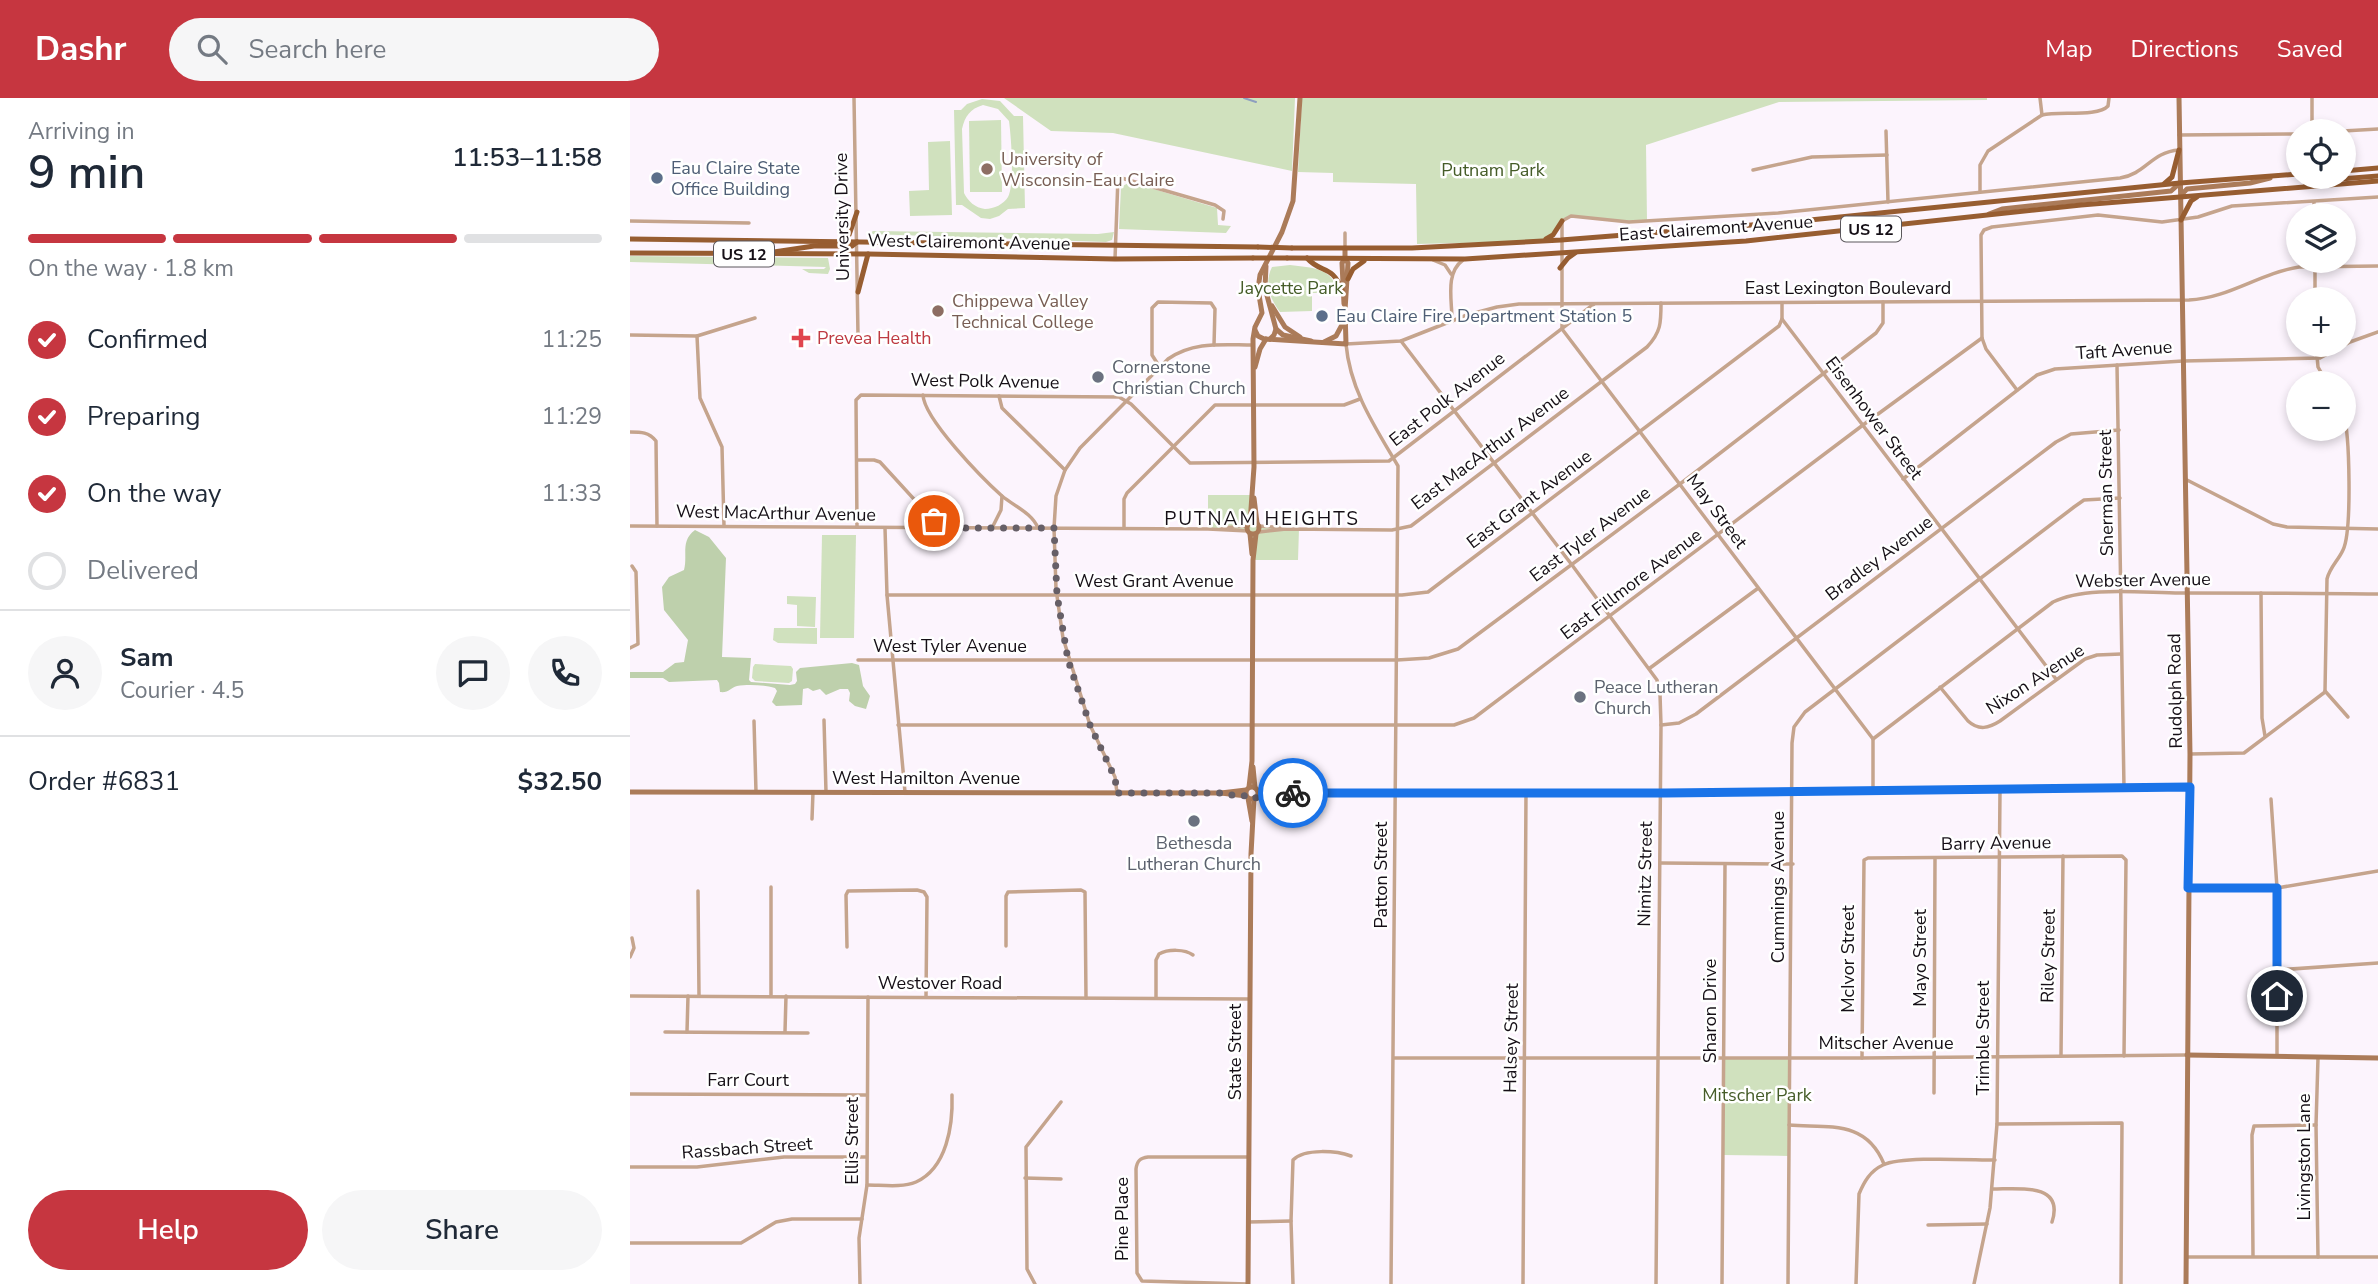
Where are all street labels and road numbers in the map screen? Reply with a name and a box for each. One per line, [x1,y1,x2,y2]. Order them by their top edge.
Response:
street label: University Drive [829,153,855,281]
street label: East Clairemont Avenue [1618,209,1814,247]
road number: US 12 [1841,217,1901,242]
street label: West Clairemont Avenue [867,228,1071,256]
road number: US 12 [714,242,774,266]
street label: East Lexington Boulevard [1745,276,1951,300]
street label: Taft Avenue [2075,335,2173,365]
street label: East Polk Avenue [1384,346,1510,452]
street label: Eisenhower Street [1820,352,1929,485]
street label: West Polk Avenue [910,368,1060,394]
street label: East MacArthur Avenue [1406,381,1574,515]
street label: Sherman Street [2093,429,2119,556]
street label: East Grant Avenue [1462,444,1596,554]
street label: May Street [1681,469,1753,554]
street label: East Tyler Avenue [1525,481,1655,587]
street label: West MacArthur Avenue [676,499,876,527]
street label: Bradley Avenue [1821,510,1937,606]
street label: East Fillmore Avenue [1555,523,1707,645]
street label: Webster Avenue [2075,567,2211,593]
street label: West Grant Avenue [1074,569,1234,593]
street label: Rudolph Road [2162,633,2188,749]
street label: West Tyler Avenue [873,634,1027,658]
street label: Nixon Avenue [1981,638,2089,720]
street label: West Hamilton Avenue [832,766,1020,790]
street label: Cummings Avenue [1766,811,1790,963]
street label: Nimitz Street [1632,820,1658,927]
street label: Patton Street [1369,821,1393,928]
street label: Barry Avenue [1941,830,2051,856]
street label: McIvor Street [1836,904,1860,1013]
street label: Mayo Street [1908,908,1932,1007]
street label: Riley Street [2035,908,2061,1003]
street label: Sharon Drive [1698,959,1722,1063]
street label: Westover Road [878,971,1002,995]
street label: Trimble Street [1971,980,1995,1095]
street label: Halsey Street [1498,982,1524,1093]
street label: State Street [1223,1003,1247,1100]
street label: Mitscher Avenue [1819,1031,1954,1055]
street label: Farr Court [707,1068,789,1092]
street label: Livingston Lane [2292,1094,2316,1220]
street label: Ellis Street [840,1096,864,1185]
street label: Rassbach Street [681,1131,814,1165]
street label: Pine Place [1110,1177,1134,1261]

